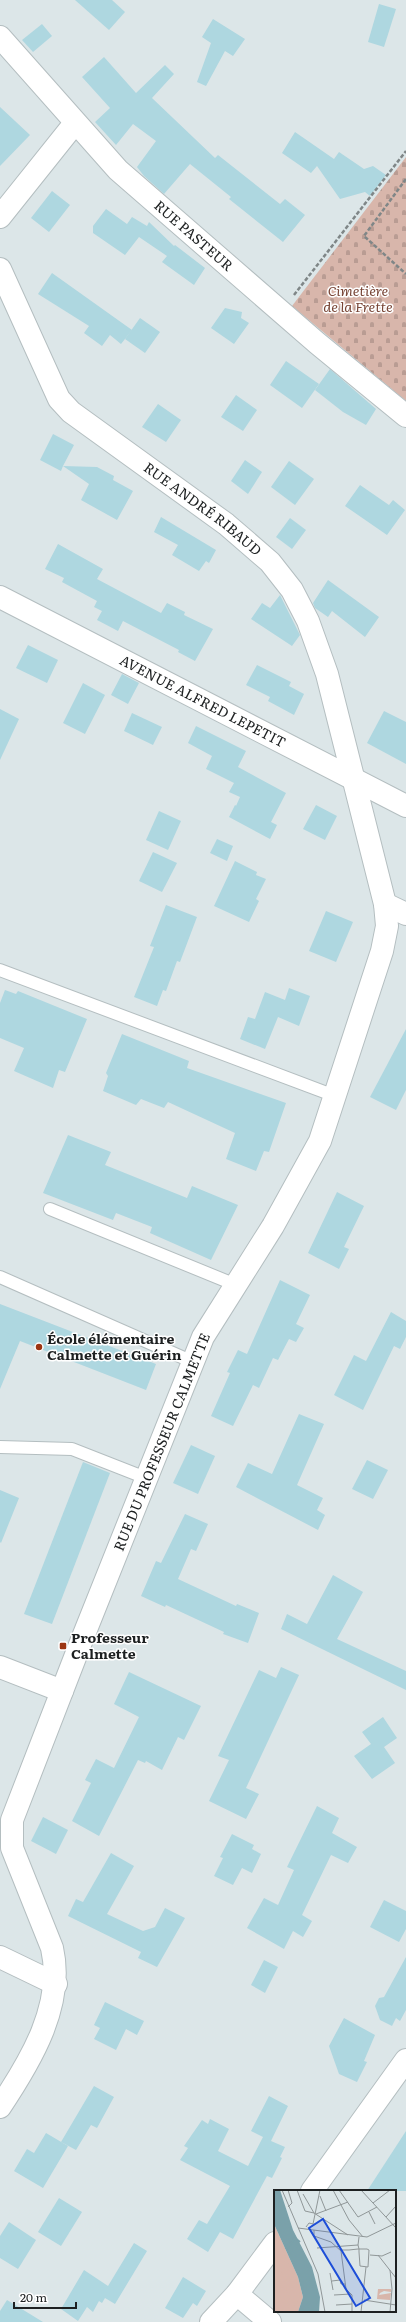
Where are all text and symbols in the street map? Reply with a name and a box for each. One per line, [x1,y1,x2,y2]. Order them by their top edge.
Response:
street label: RUE PASTEUR [150,195,238,275]
park label: Cimetière de la Frette [323,280,393,316]
street label: RUE ANDRÉ RIBAUD [140,457,267,560]
street label: AVENUE ALFRED LEPETIT [117,649,290,752]
place label: École élémentaire Calmette et Guérin [47,1328,182,1364]
street label: RUE DU PROFESSEUR CALMETTE [108,1329,214,1554]
marker: École élémentaire Calmette et Guérin [34,1342,44,1352]
place label: Professeur Calmette [71,1627,149,1663]
marker: Professeur Calmette [58,1641,68,1651]
inset map [274,2190,396,2312]
scale bar [14,2284,76,2310]
text: 20 m [20,2288,47,2306]

